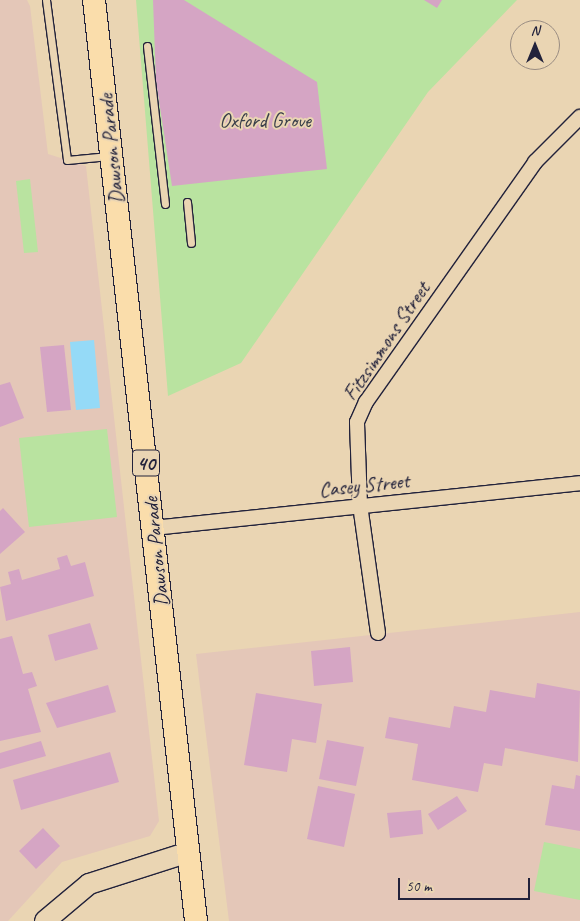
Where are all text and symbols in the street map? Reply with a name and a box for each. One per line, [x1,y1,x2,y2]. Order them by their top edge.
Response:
north arrow [510,20,560,70]
text: N [531,22,539,39]
street label: Dawson Parade [93,93,129,205]
park label: Oxford Grove [219,107,311,133]
street label: Fitzsimmons Street [337,277,435,405]
road number: 40 [131,446,161,480]
street label: Casey Street [317,468,411,502]
street label: Dawson Parade [138,496,174,608]
scale bar [400,868,532,900]
text: 50 m [406,877,432,896]

